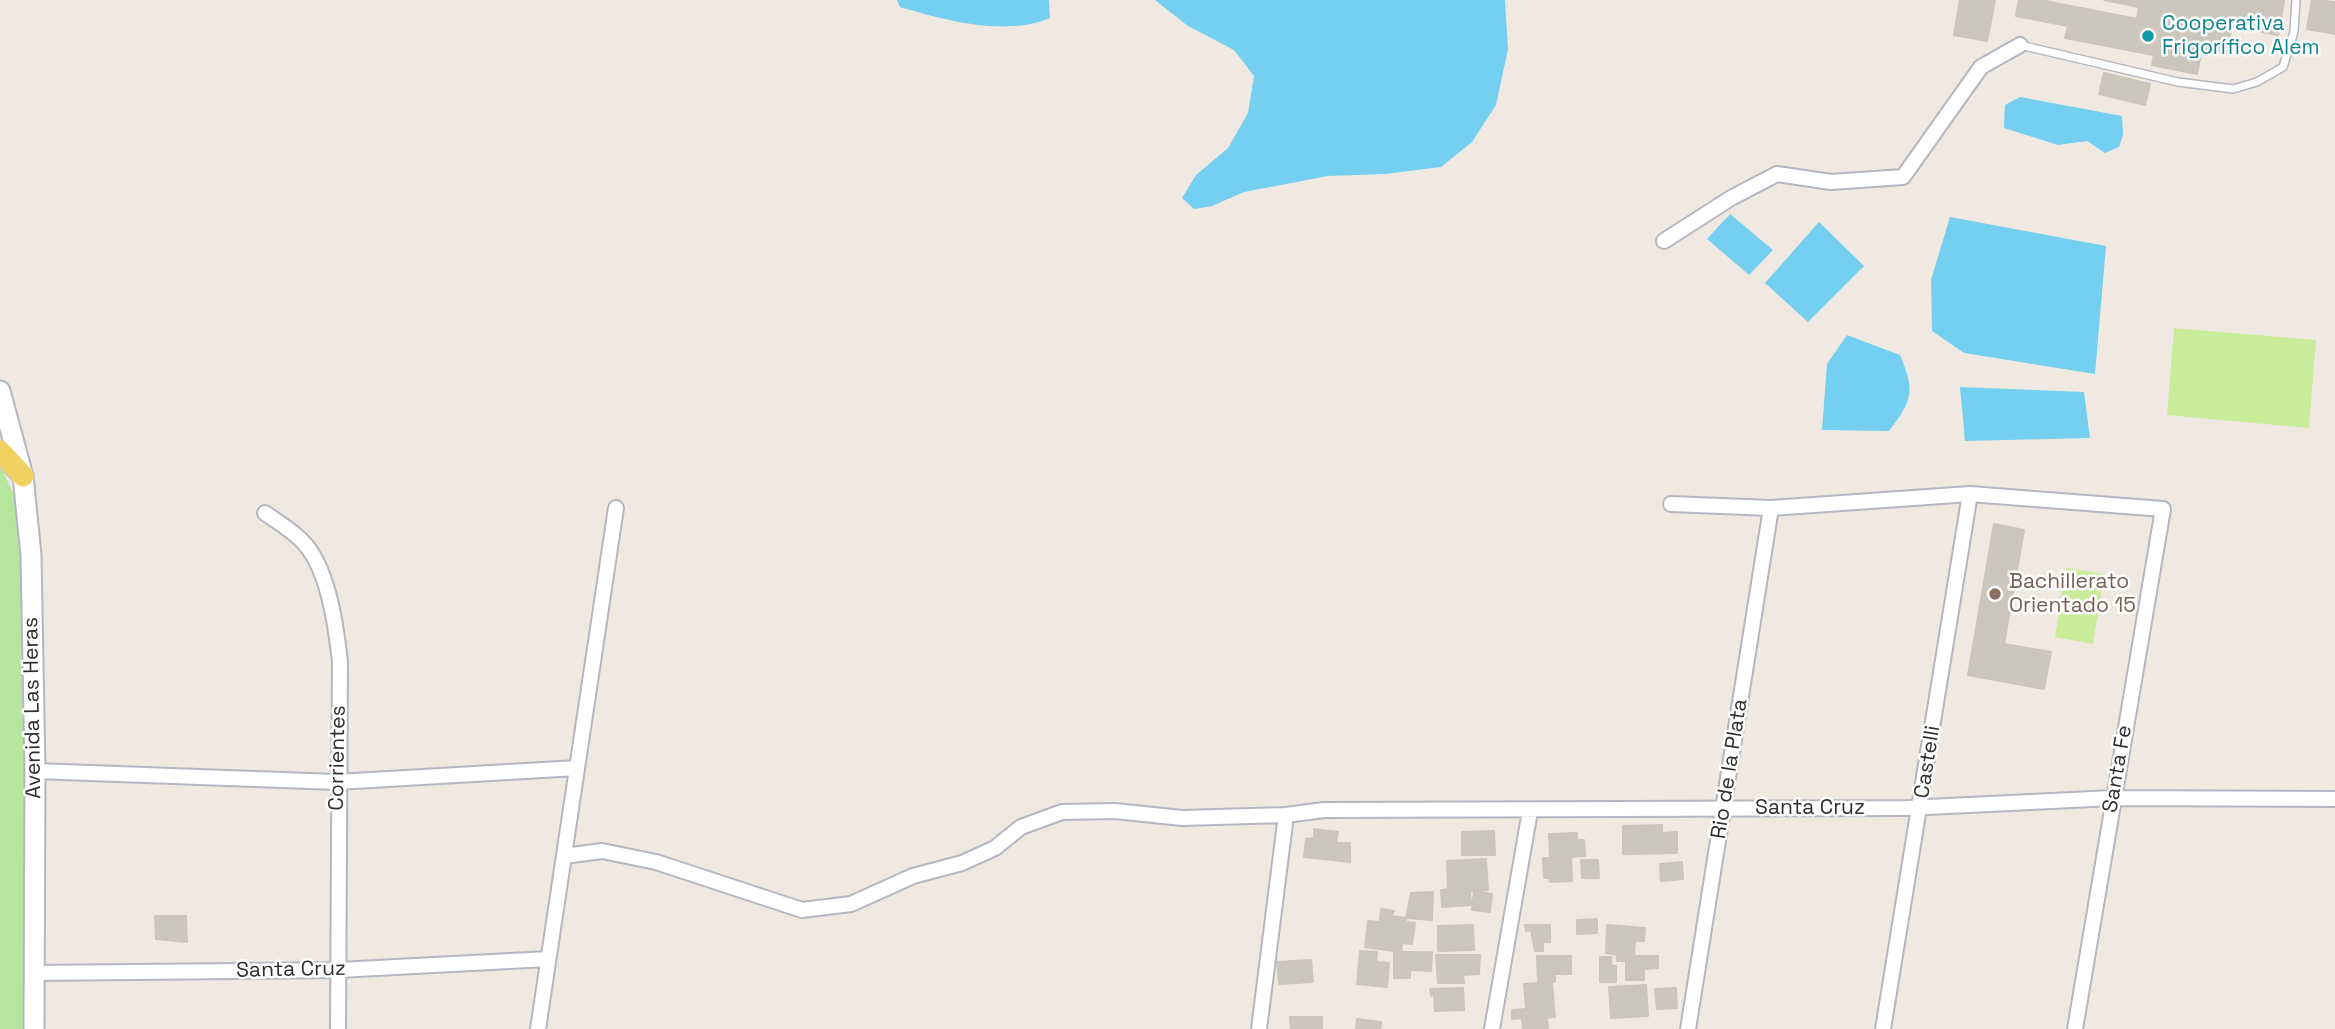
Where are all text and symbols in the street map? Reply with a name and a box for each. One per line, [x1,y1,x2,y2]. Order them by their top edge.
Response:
place label: Cooperativa Frigorífico Alem [2162,11,2320,61]
marker: Cooperativa Frigorífico Alem [2140,28,2156,44]
place label: Bachillerato Orientado 15 [2009,569,2136,619]
marker: Bachillerato Orientado 15 [1987,586,2003,602]
street label: Avenida Las Heras [19,617,47,799]
street label: Rio de la Plata [1706,697,1754,841]
street label: Corrientes [324,705,352,811]
street label: Santa Fe [2098,723,2138,815]
street label: Castelli [1910,724,1946,800]
street label: Santa Cruz [1755,795,1865,821]
street label: Santa Cruz [236,956,346,984]

